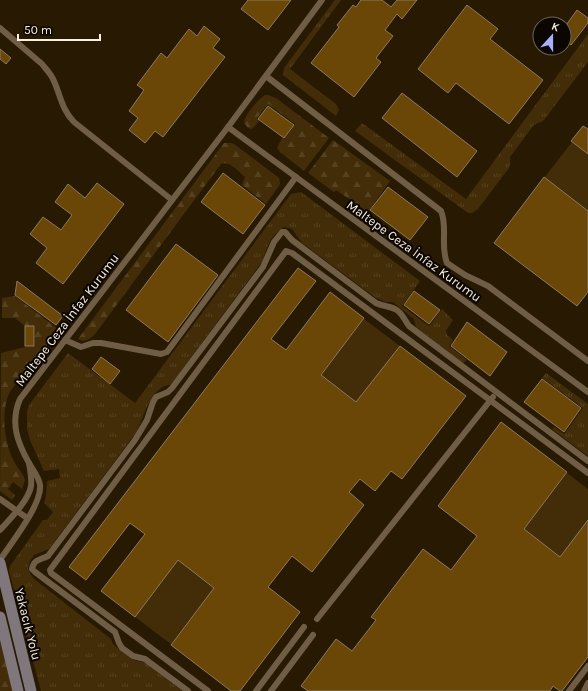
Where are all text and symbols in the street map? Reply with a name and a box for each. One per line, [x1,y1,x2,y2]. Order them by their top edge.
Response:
scale bar [18,16,100,42]
north arrow [532,16,572,56]
text: K [550,20,562,35]
text: 50 m [24,23,52,37]
street label: Maltepe Ceza İnfaz Kurumu [344,197,484,305]
street label: Maltepe Ceza İnfaz Kurumu [12,251,122,389]
street label: Yakacık Yolu [12,586,44,662]

